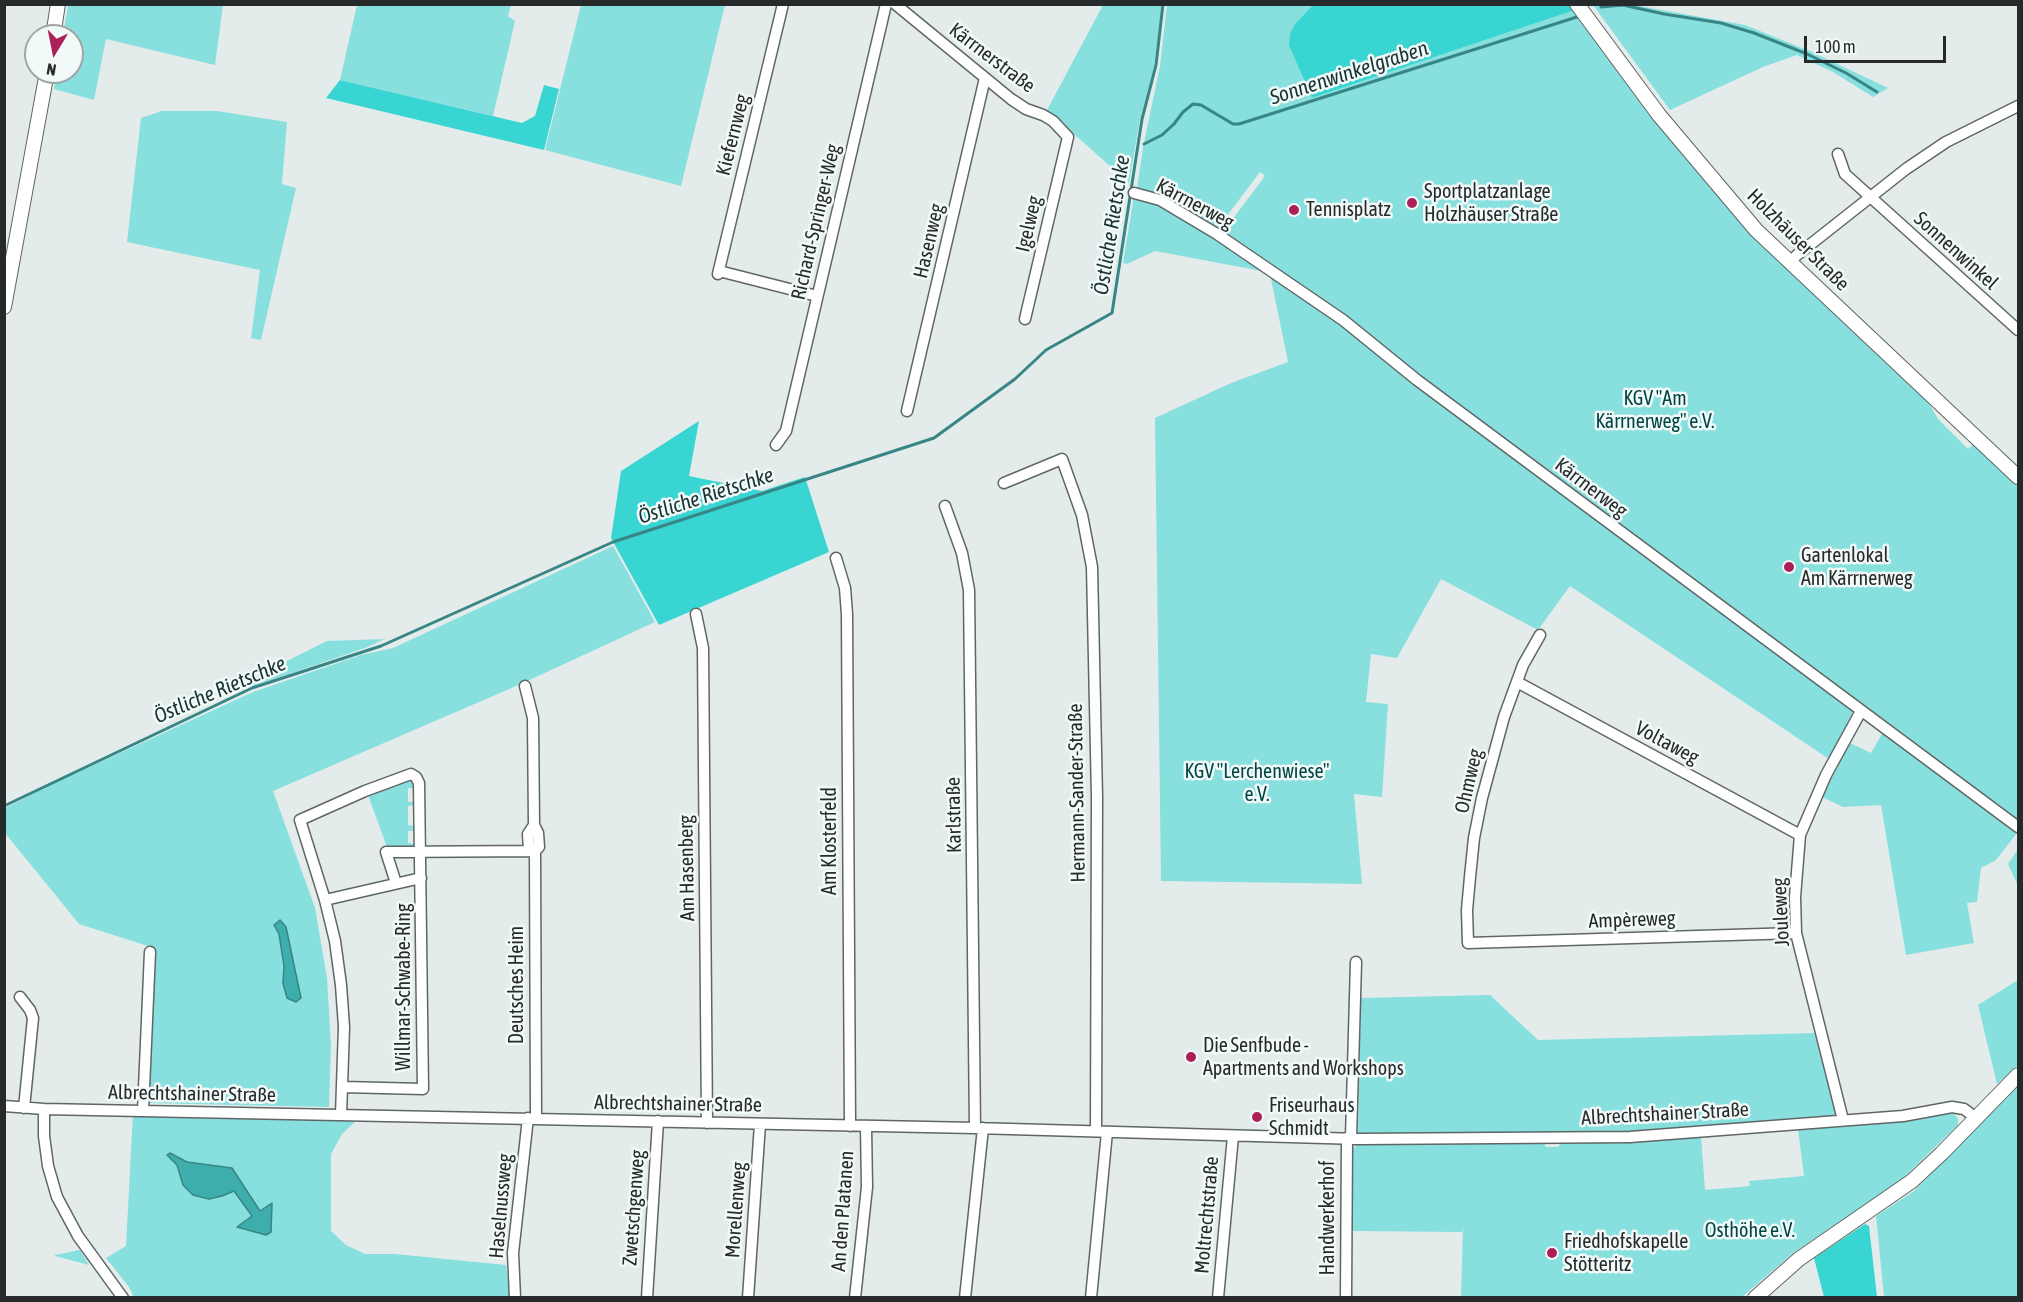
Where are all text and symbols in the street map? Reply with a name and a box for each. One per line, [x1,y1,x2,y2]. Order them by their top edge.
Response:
street label: Kärrnerstraße [944,18,1040,98]
north arrow [24,24,84,84]
scale bar [1807,24,1950,62]
water label: Sonnenwinkelgraben [1267,36,1431,110]
text: 100 m [1815,36,1856,57]
text: N [45,60,57,79]
street label: Kiefernweg [711,92,755,178]
street label: Richard-Springer-Weg [786,142,846,302]
water label: Östliche Rietschke [1089,153,1135,297]
street label: Kärrnerweg [1152,174,1238,234]
place label: Sportplatzanlage Holzhäuser Straße [1424,180,1558,227]
street label: Holzhäuser Straße [1742,184,1854,296]
street label: Igelweg [1011,194,1047,254]
marker: Sportplatzanlage Holzhäuser Straße [1405,196,1419,210]
place label: Tennisplatz [1306,198,1391,222]
street label: Hasenweg [909,201,949,281]
marker: Tennisplatz [1287,203,1301,217]
street label: Sonnenwinkel [1909,207,2003,295]
park label: KGV "Am Kärrnerweg" e.V. [1595,387,1715,434]
street label: Kärrnerweg [1550,453,1632,523]
water label: Östliche Rietschke [635,462,777,530]
place label: Gartenlokal Am Kärrnerweg [1801,544,1913,591]
marker: Gartenlokal Am Kärrnerweg [1782,560,1796,574]
water label: Östliche Rietschke [150,651,290,729]
street label: Hermann-Sander-Straße [1063,703,1091,883]
street label: Voltaweg [1631,716,1703,770]
street label: Ohmweg [1450,747,1488,815]
park label: KGV "Lerchenwiese" e.V. [1184,760,1330,807]
street label: Karlstraße [941,777,967,853]
street label: Am Klosterfeld [818,787,842,895]
street label: Am Hasenberg [674,815,700,921]
street label: Jouleweg [1767,877,1795,947]
street label: Willmar-Schwabe-Ring [392,903,416,1071]
street label: Ampèreweg [1588,906,1676,934]
street label: Deutsches Heim [505,926,529,1044]
place label: Die Senfbude - Apartments and Workshops [1203,1034,1404,1081]
marker: Die Senfbude - Apartments and Workshops [1184,1050,1198,1064]
street label: Albrechtshainer Straße [108,1081,276,1107]
street label: Albrechtshainer Straße [594,1091,762,1117]
place label: Friseurhaus Schmidt [1269,1094,1355,1141]
street label: Albrechtshainer Straße [1581,1098,1749,1130]
marker: Friseurhaus Schmidt [1250,1110,1264,1124]
street label: Zwetschgenweg [618,1149,650,1267]
street label: An den Platanen [827,1150,859,1272]
street label: Haselnussweg [484,1153,518,1259]
street label: Moltrechtstraße [1190,1155,1224,1275]
street label: Morellenweg [721,1161,751,1259]
street label: Handwerkerhof [1316,1161,1340,1275]
park label: Osthöhe e.V. [1705,1219,1795,1243]
place label: Friedhofskapelle Stötteritz [1564,1230,1688,1277]
marker: Friedhofskapelle Stötteritz [1545,1246,1559,1260]

